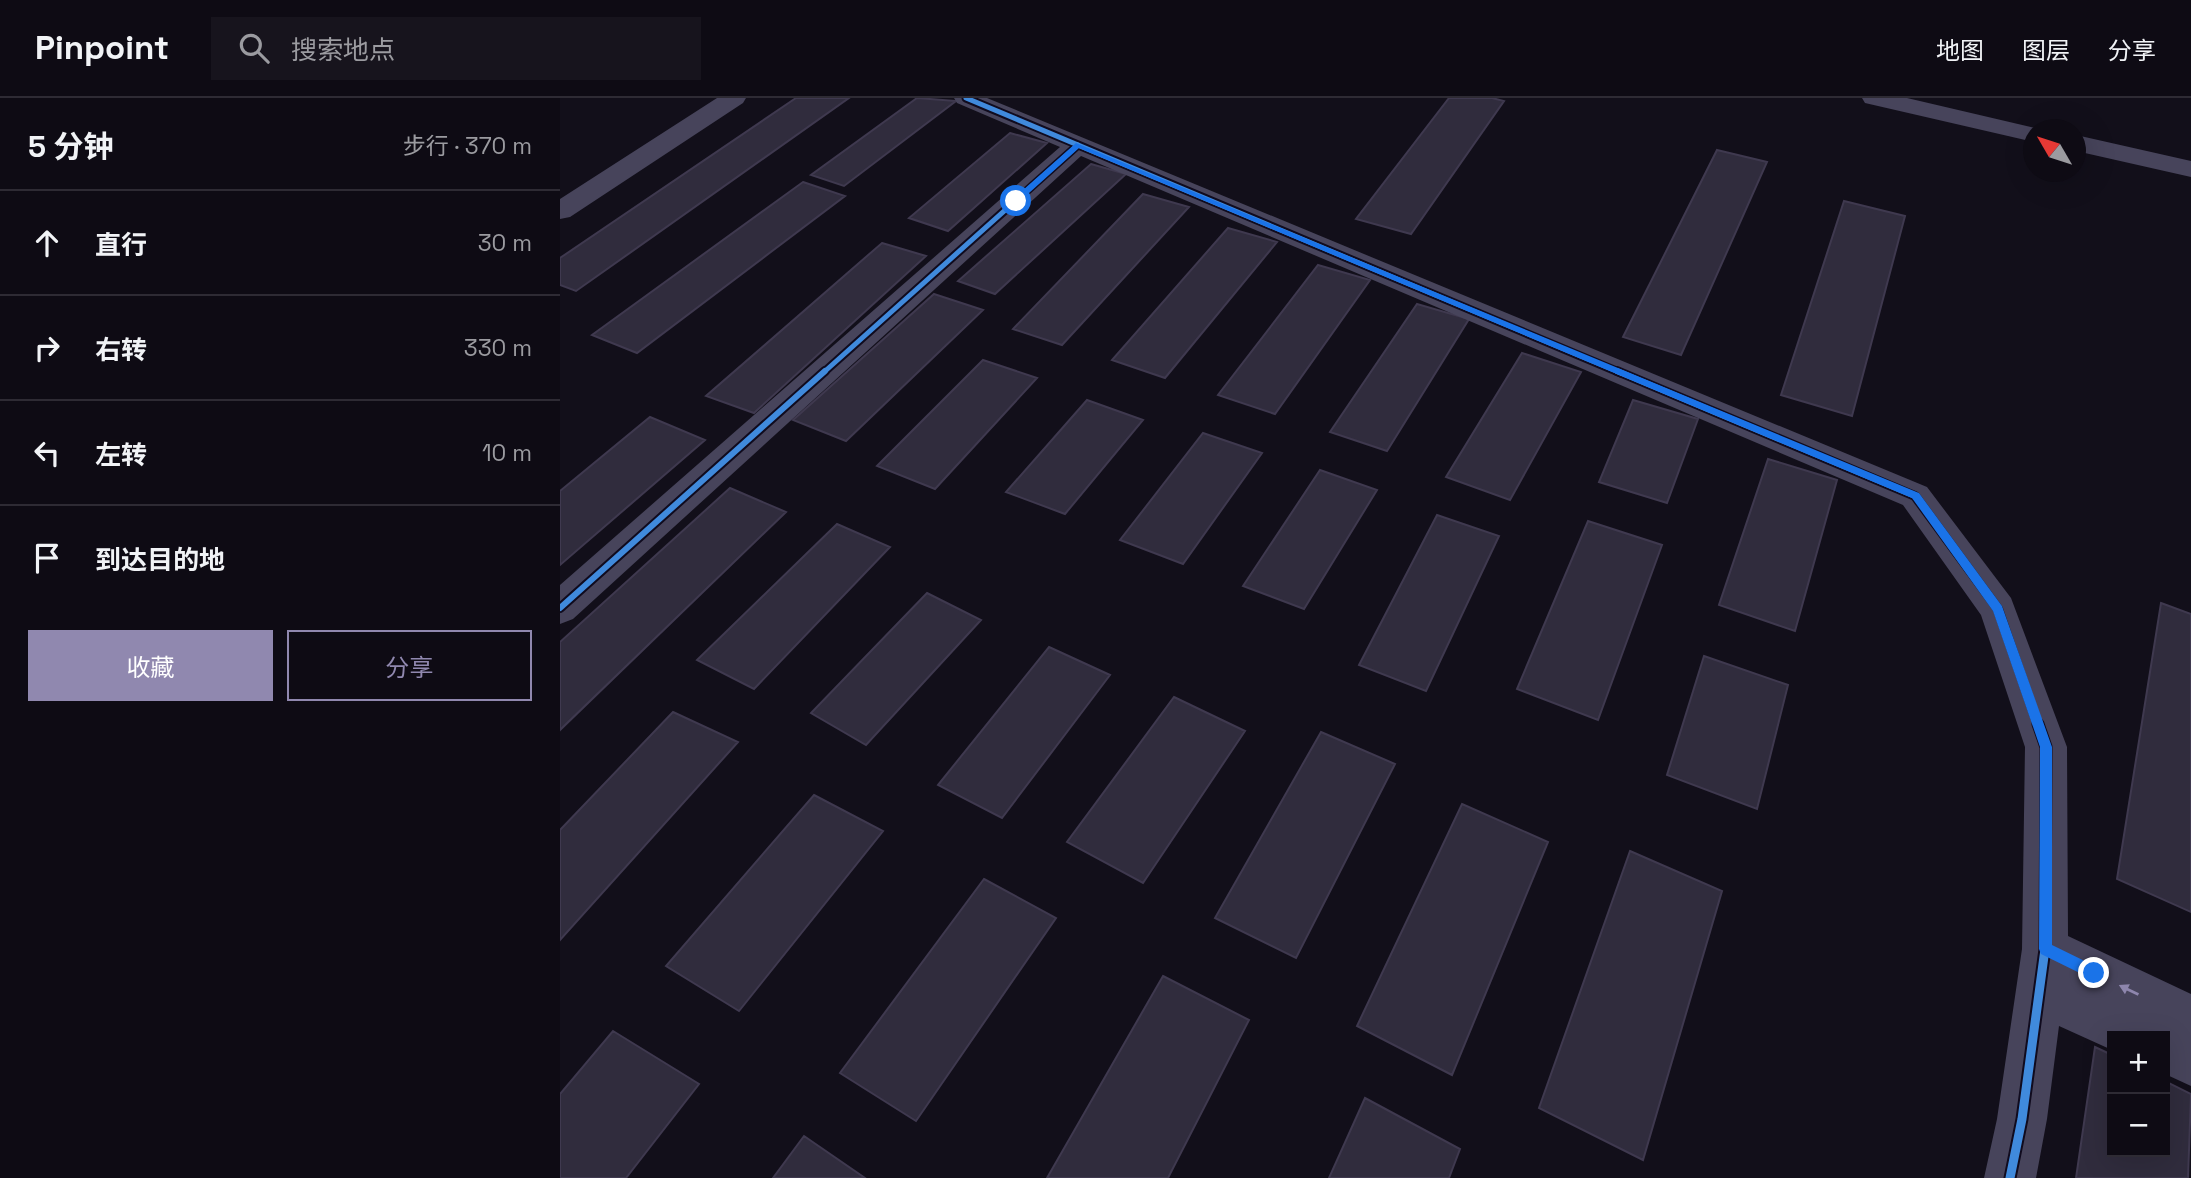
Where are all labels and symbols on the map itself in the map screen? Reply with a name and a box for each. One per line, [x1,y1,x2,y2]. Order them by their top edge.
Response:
north arrow [2023,119,2086,182]
route start [1000,185,1031,216]
route end [2078,957,2109,988]
one-way arrow [2119,984,2140,995]

